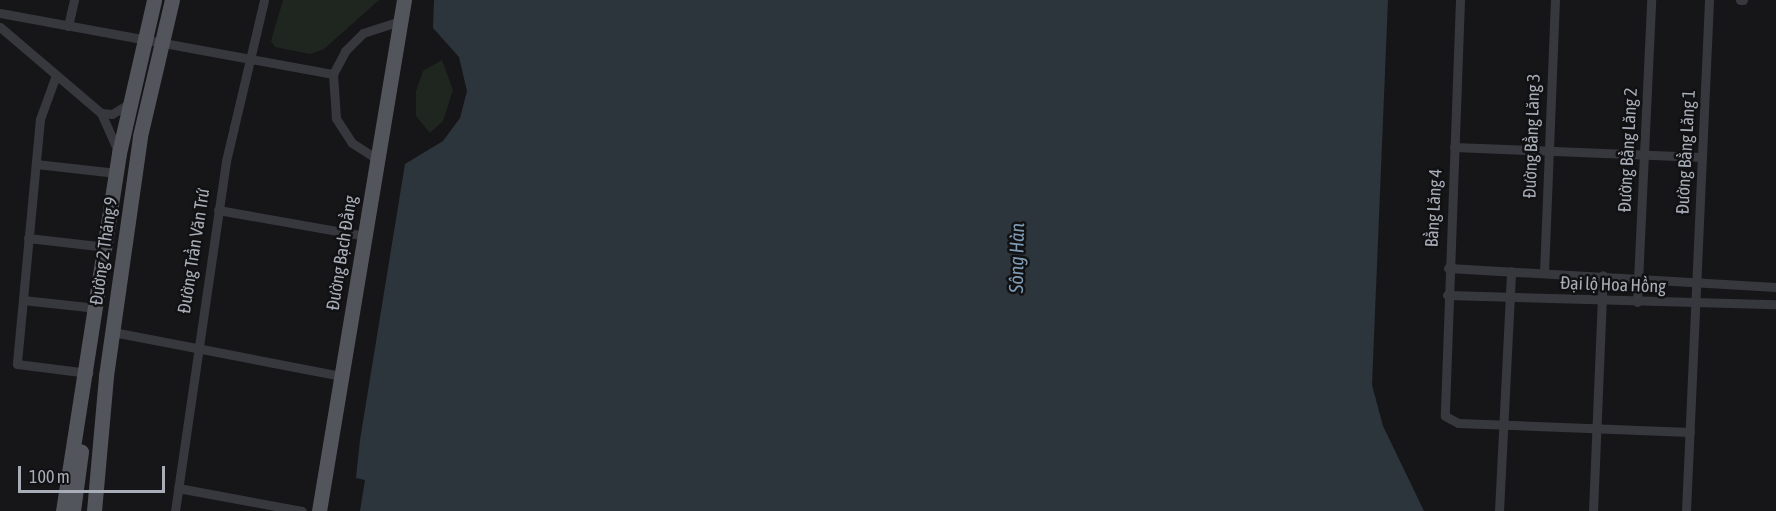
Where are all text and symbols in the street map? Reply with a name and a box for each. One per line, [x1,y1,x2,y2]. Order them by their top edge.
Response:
street label: Đường Bằng Lăng 3 [1519,73,1545,199]
street label: Đường Bằng Lăng 2 [1614,87,1642,213]
street label: Đường Bằng Lăng 1 [1672,89,1700,215]
street label: Bằng Lăng 4 [1421,168,1447,248]
street label: Đường Trần Văn Trứ [173,187,215,315]
street label: Đường Bạch Đằng [322,194,362,312]
street label: Đường 2 Tháng 9 [86,195,122,307]
water label: Sông Hàn [1003,223,1029,293]
street label: Đại lộ Hoa Hồng [1560,272,1666,298]
scale bar [21,454,168,492]
text: 100 m [29,466,70,487]

